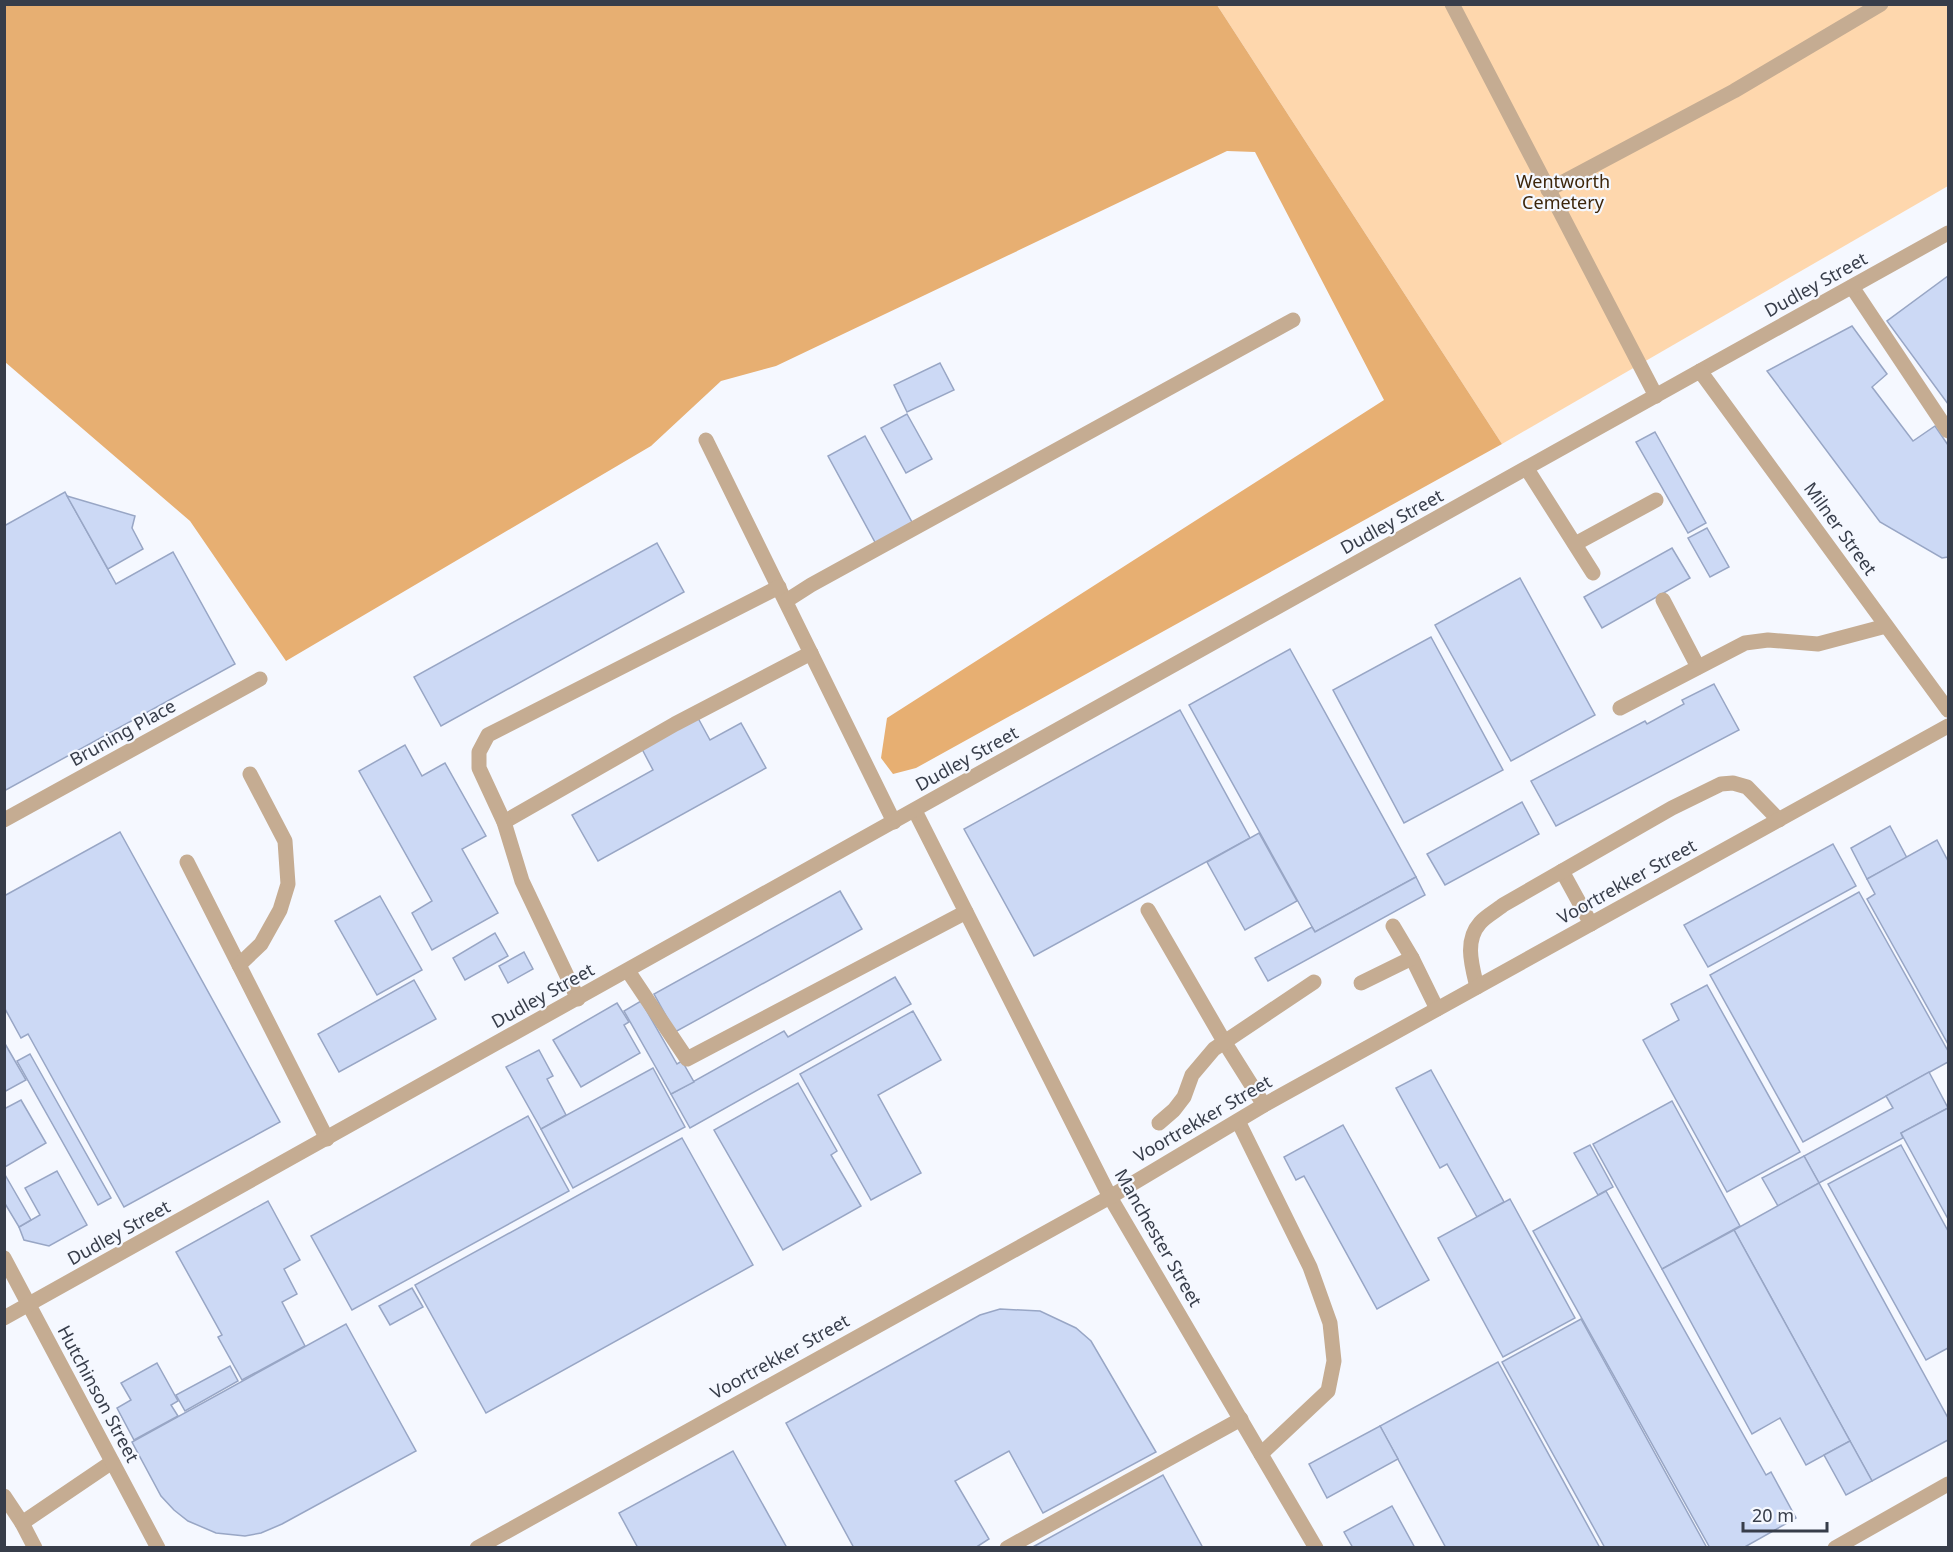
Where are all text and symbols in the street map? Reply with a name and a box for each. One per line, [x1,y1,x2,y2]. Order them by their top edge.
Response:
park label: Wentworth Cemetery [1516,169,1610,214]
street label: Dudley Street [1760,246,1872,322]
street label: Milner Street [1799,477,1883,580]
street label: Dudley Street [1336,483,1448,559]
street label: Bruning Place [65,693,180,771]
street label: Dudley Street [911,720,1023,796]
street label: Voortrekker Street [1553,833,1701,929]
street label: Dudley Street [487,957,599,1033]
street label: Voortrekker Street [1129,1069,1276,1167]
street label: Manchester Street [1110,1164,1208,1311]
street label: Dudley Street [63,1194,175,1270]
street label: Voortrekker Street [706,1308,854,1404]
street label: Hutchinson Street [53,1321,145,1467]
scale bar [1743,1495,1827,1533]
text: 20 m [1752,1503,1794,1527]

